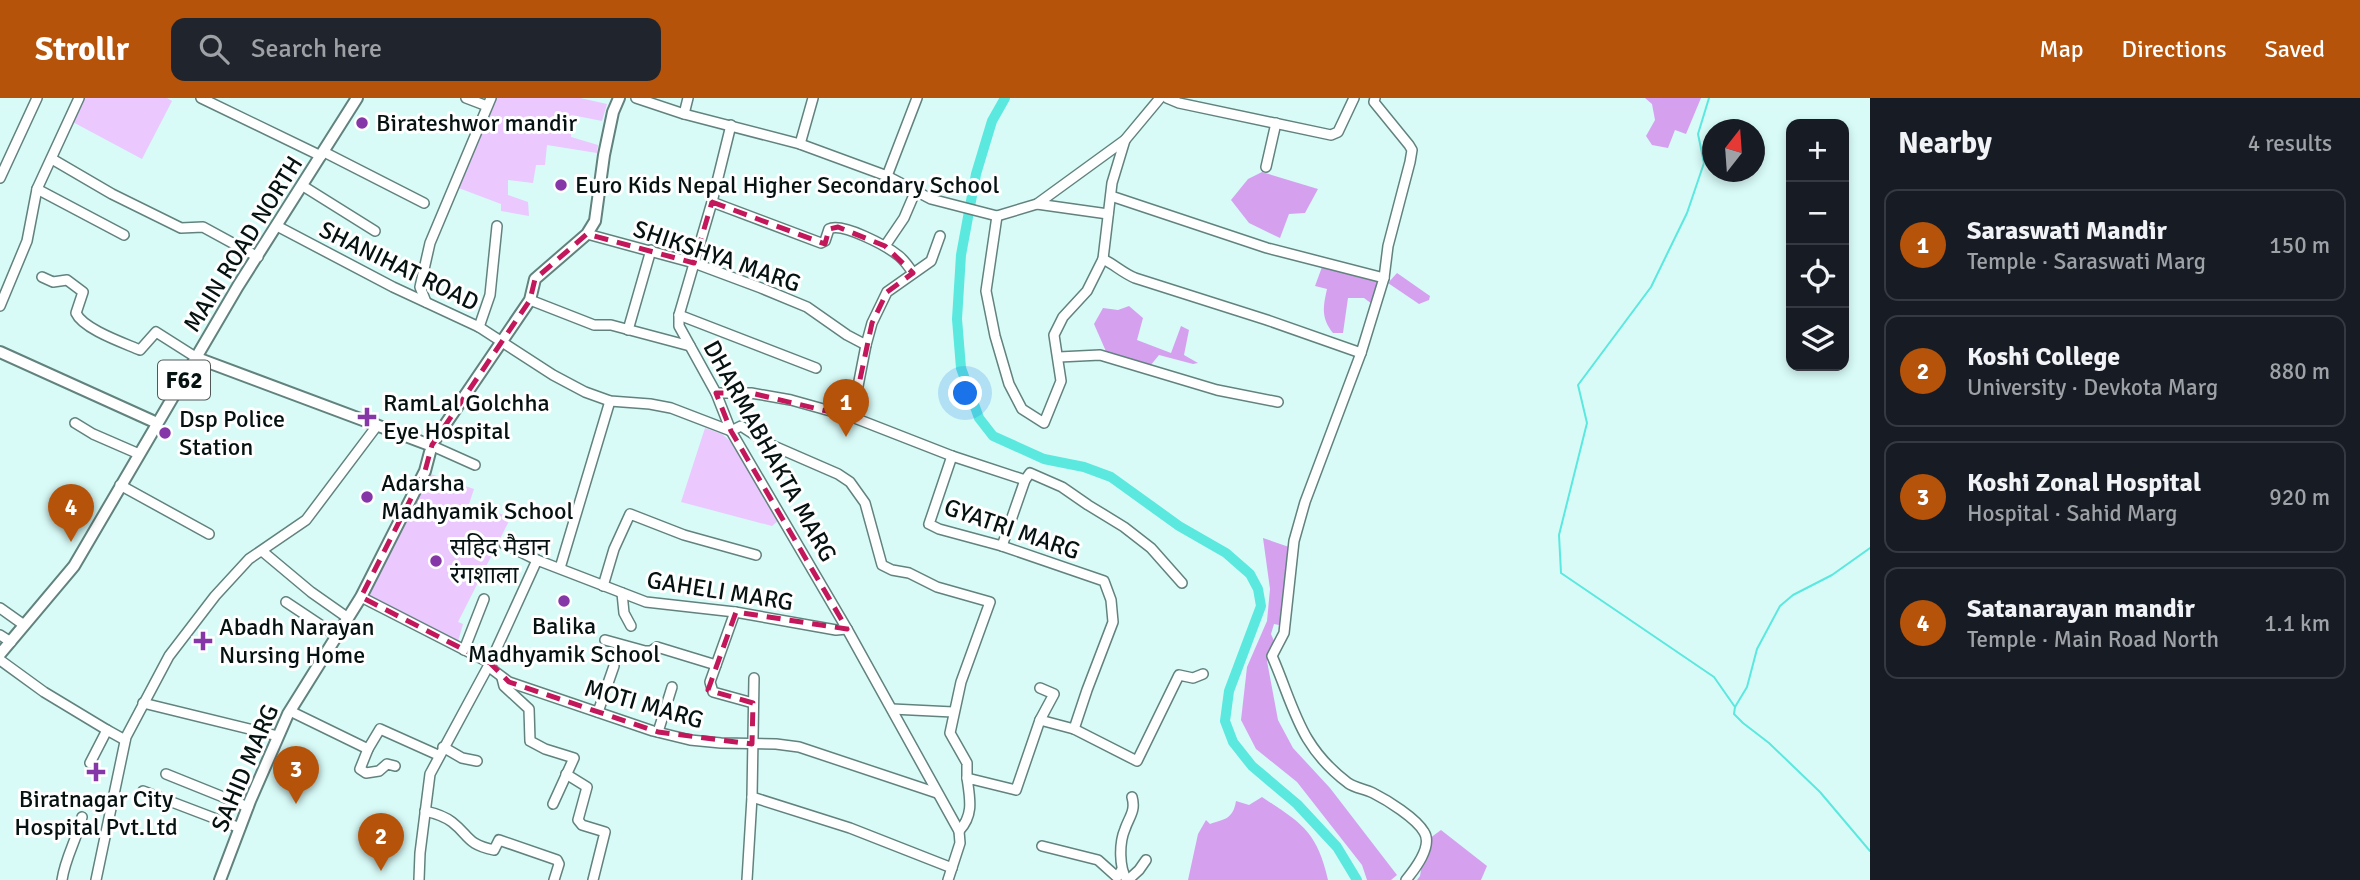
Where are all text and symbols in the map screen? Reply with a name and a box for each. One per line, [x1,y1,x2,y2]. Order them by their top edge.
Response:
search box [171,18,661,81]
text: Strollr [35,29,129,70]
icon: search [195,30,233,68]
text: Search here [251,33,382,65]
text: Map [2039,34,2084,64]
text: Directions [2122,34,2227,64]
text: Saved [2265,34,2325,64]
place label: Birateshwor mandir [376,108,577,138]
marker: Birateshwor mandir [354,115,370,131]
north arrow [1702,119,1765,182]
map controls [1786,119,1849,371]
button: + [1786,119,1849,182]
text: Nearby [1898,125,1992,162]
text: 4 results [2248,129,2332,158]
street label: MAIN ROAD NORTH [177,150,309,338]
place label: Euro Kids Nepal Higher Secondary School [575,170,1000,200]
marker: Euro Kids Nepal Higher Secondary School [553,177,569,193]
button: − [1786,182,1849,245]
street label: SHIKSHYA MARG [630,213,804,299]
street label: SHANIHAT ROAD [314,214,484,318]
text: Saraswati Mandir [1967,215,2167,247]
text: 1 [1917,231,1929,260]
text: 150 m [2269,231,2330,260]
button: locate [1786,245,1849,308]
text: Temple · Saraswati Marg [1967,247,2206,276]
button: layers [1786,308,1849,371]
street label: DHARMABHAKTA MARG [697,335,843,567]
text: Koshi College [1967,341,2120,373]
text: 2 [1917,357,1929,386]
text: 880 m [2269,357,2330,386]
road number: F62 [158,360,210,400]
text: University · Devkota Marg [1967,373,2218,402]
your location [948,376,982,410]
pin: 1 [823,379,869,437]
place label: RamLal Golchha Eye Hospital [383,388,550,446]
place label: Dsp Police Station [179,404,285,462]
marker: RamLal Golchha Eye Hospital [357,407,377,427]
marker: Dsp Police Station [157,425,173,441]
text: Koshi Zonal Hospital [1967,467,2201,499]
place label: Adarsha Madhyamik School [381,468,574,526]
text: 3 [1917,483,1929,512]
text: 920 m [2269,483,2330,512]
pin: 4 [48,484,94,542]
marker: Adarsha Madhyamik School [359,489,375,505]
street label: GYATRI MARG [940,492,1084,566]
text: Hospital · Sahid Marg [1967,499,2178,528]
place label: सहिद मैडान रंगशाला [450,532,551,590]
marker: सहिद मैडान रंगशाला [428,553,444,569]
street label: GAHELI MARG [645,565,795,617]
marker: Balika Madhyamik School [556,593,572,609]
text: Satanarayan mandir [1967,593,2195,625]
text: 4 [1917,609,1929,638]
text: 1.1 km [2264,609,2330,638]
place label: Balika Madhyamik School [468,611,660,669]
place label: Abadh Narayan Nursing Home [219,612,375,670]
text: Temple · Main Road North [1967,625,2219,654]
marker: Abadh Narayan Nursing Home [193,631,213,651]
street label: MOTI MARG [581,673,707,735]
street label: SAHID MARG [205,700,285,836]
pin: 3 [273,746,319,804]
marker: Biratnagar City Hospital Pvt.Ltd [86,762,106,782]
place label: Biratnagar City Hospital Pvt.Ltd [14,784,178,842]
pin: 2 [358,813,404,871]

